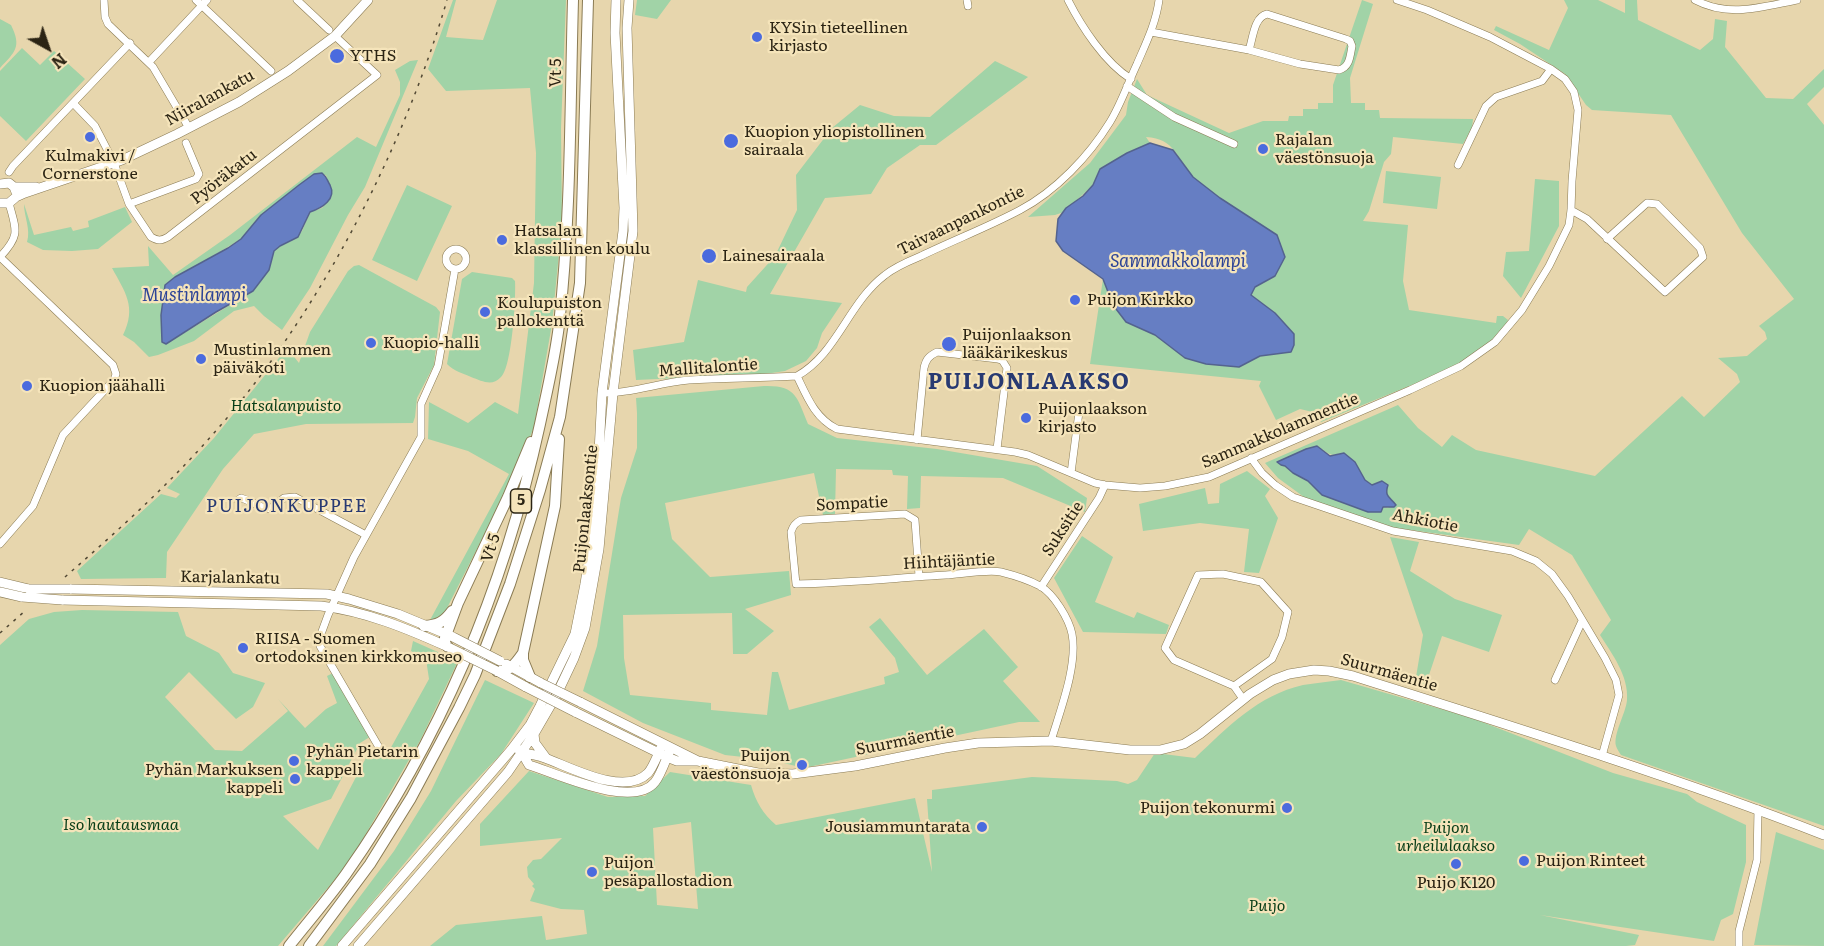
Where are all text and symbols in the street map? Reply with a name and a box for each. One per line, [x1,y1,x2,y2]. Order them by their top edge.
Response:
north arrow [18,18,78,78]
place label: KYSin tieteellinen kirjasto [769,18,908,56]
marker: KYSin tieteellinen kirjasto [750,30,764,44]
place label: YTHS [350,46,396,66]
marker: YTHS [328,47,346,65]
text: N [47,48,72,75]
street label: Vt 5 [546,58,566,88]
street label: Niiralankatu [162,66,258,130]
place label: Kuopion yliopistollinen sairaala [744,122,925,160]
marker: Kulmakivi / Cornerstone [83,130,97,144]
place label: Rajalan väestönsuoja [1275,130,1374,168]
marker: Kuopion yliopistollinen sairaala [722,132,740,150]
marker: Rajalan väestönsuoja [1256,142,1270,156]
street label: Pyöräkatu [187,145,261,209]
place label: Kulmakivi / Cornerstone [42,146,138,184]
street label: Taivaanpankontie [894,182,1028,260]
place label: Hatsalan klassillinen koulu [514,221,650,259]
marker: Hatsalan klassillinen koulu [495,233,509,247]
place label: Lainesairaala [722,246,825,266]
marker: Lainesairaala [700,247,718,265]
water label: Sammakkolampi [1110,251,1246,273]
water label: Mustinlampi [142,285,246,307]
place label: Puijon Kirkko [1087,290,1193,310]
place label: Koulupuiston pallokenttä [497,293,602,331]
marker: Puijon Kirkko [1068,293,1082,307]
marker: Koulupuiston pallokenttä [478,305,492,319]
place label: Puijonlaakson lääkärikeskus [962,325,1071,363]
place label: Kuopio-halli [383,333,479,353]
marker: Puijonlaakson lääkärikeskus [940,335,958,353]
marker: Kuopio-halli [364,336,378,350]
place label: Mustinlammen päiväkoti [213,340,331,378]
marker: Mustinlammen päiväkoti [194,352,208,366]
street label: Mallitalontie [658,355,758,381]
district label: PUIJONLAAKSO [928,370,1130,396]
place label: Kuopion jäähalli [39,376,165,396]
marker: Kuopion jäähalli [20,379,34,393]
street label: Sammakkolammentie [1199,389,1361,473]
park label: Hatsalanpuisto [231,396,341,416]
place label: Puijonlaakson kirjasto [1038,399,1147,437]
marker: Puijonlaakson kirjasto [1019,411,1033,425]
street label: Puijonlaaksontie [570,444,602,574]
road number: 5 [510,489,532,513]
street label: Sompatie [815,493,889,515]
district label: PUIJONKUPPEE [206,496,368,518]
street label: Suksitie [1038,498,1088,560]
street label: Ahkiotie [1390,505,1460,537]
street label: Vt 5 [477,531,505,565]
street label: Hiihtäjäntie [902,550,996,574]
street label: Karjalankatu [180,568,280,588]
place label: RIISA - Suomen ortodoksinen kirkkomuseo [255,629,462,667]
marker: RIISA - Suomen ortodoksinen kirkkomuseo [236,641,250,655]
street label: Suurmäentie [1338,650,1440,696]
street label: Suurmäentie [854,722,956,760]
place label: Pyhän Pietarin kappeli [306,742,418,780]
place label: Puijon väestönsuoja [691,746,790,784]
marker: Pyhän Pietarin kappeli [287,754,301,768]
marker: Puijon väestönsuoja [795,758,809,772]
place label: Pyhän Markuksen kappeli [145,760,283,798]
marker: Pyhän Markuksen kappeli [288,772,302,786]
place label: Puijon tekonurmi [1140,798,1275,818]
marker: Puijon tekonurmi [1280,801,1294,815]
park label: Iso hautausmaa [63,815,179,835]
place label: Jousiammuntarata [825,817,970,837]
park label: Puijon urheilulaakso [1397,818,1495,856]
marker: Jousiammuntarata [975,820,989,834]
place label: Puijon Rinteet [1536,851,1645,871]
place label: Puijon pesäpallostadion [604,853,733,891]
marker: Puijon Rinteet [1517,854,1531,868]
marker: Puijo K120 [1449,857,1463,871]
marker: Puijon pesäpallostadion [585,865,599,879]
place label: Puijo K120 [1417,873,1495,893]
park label: Puijo [1249,896,1285,916]

